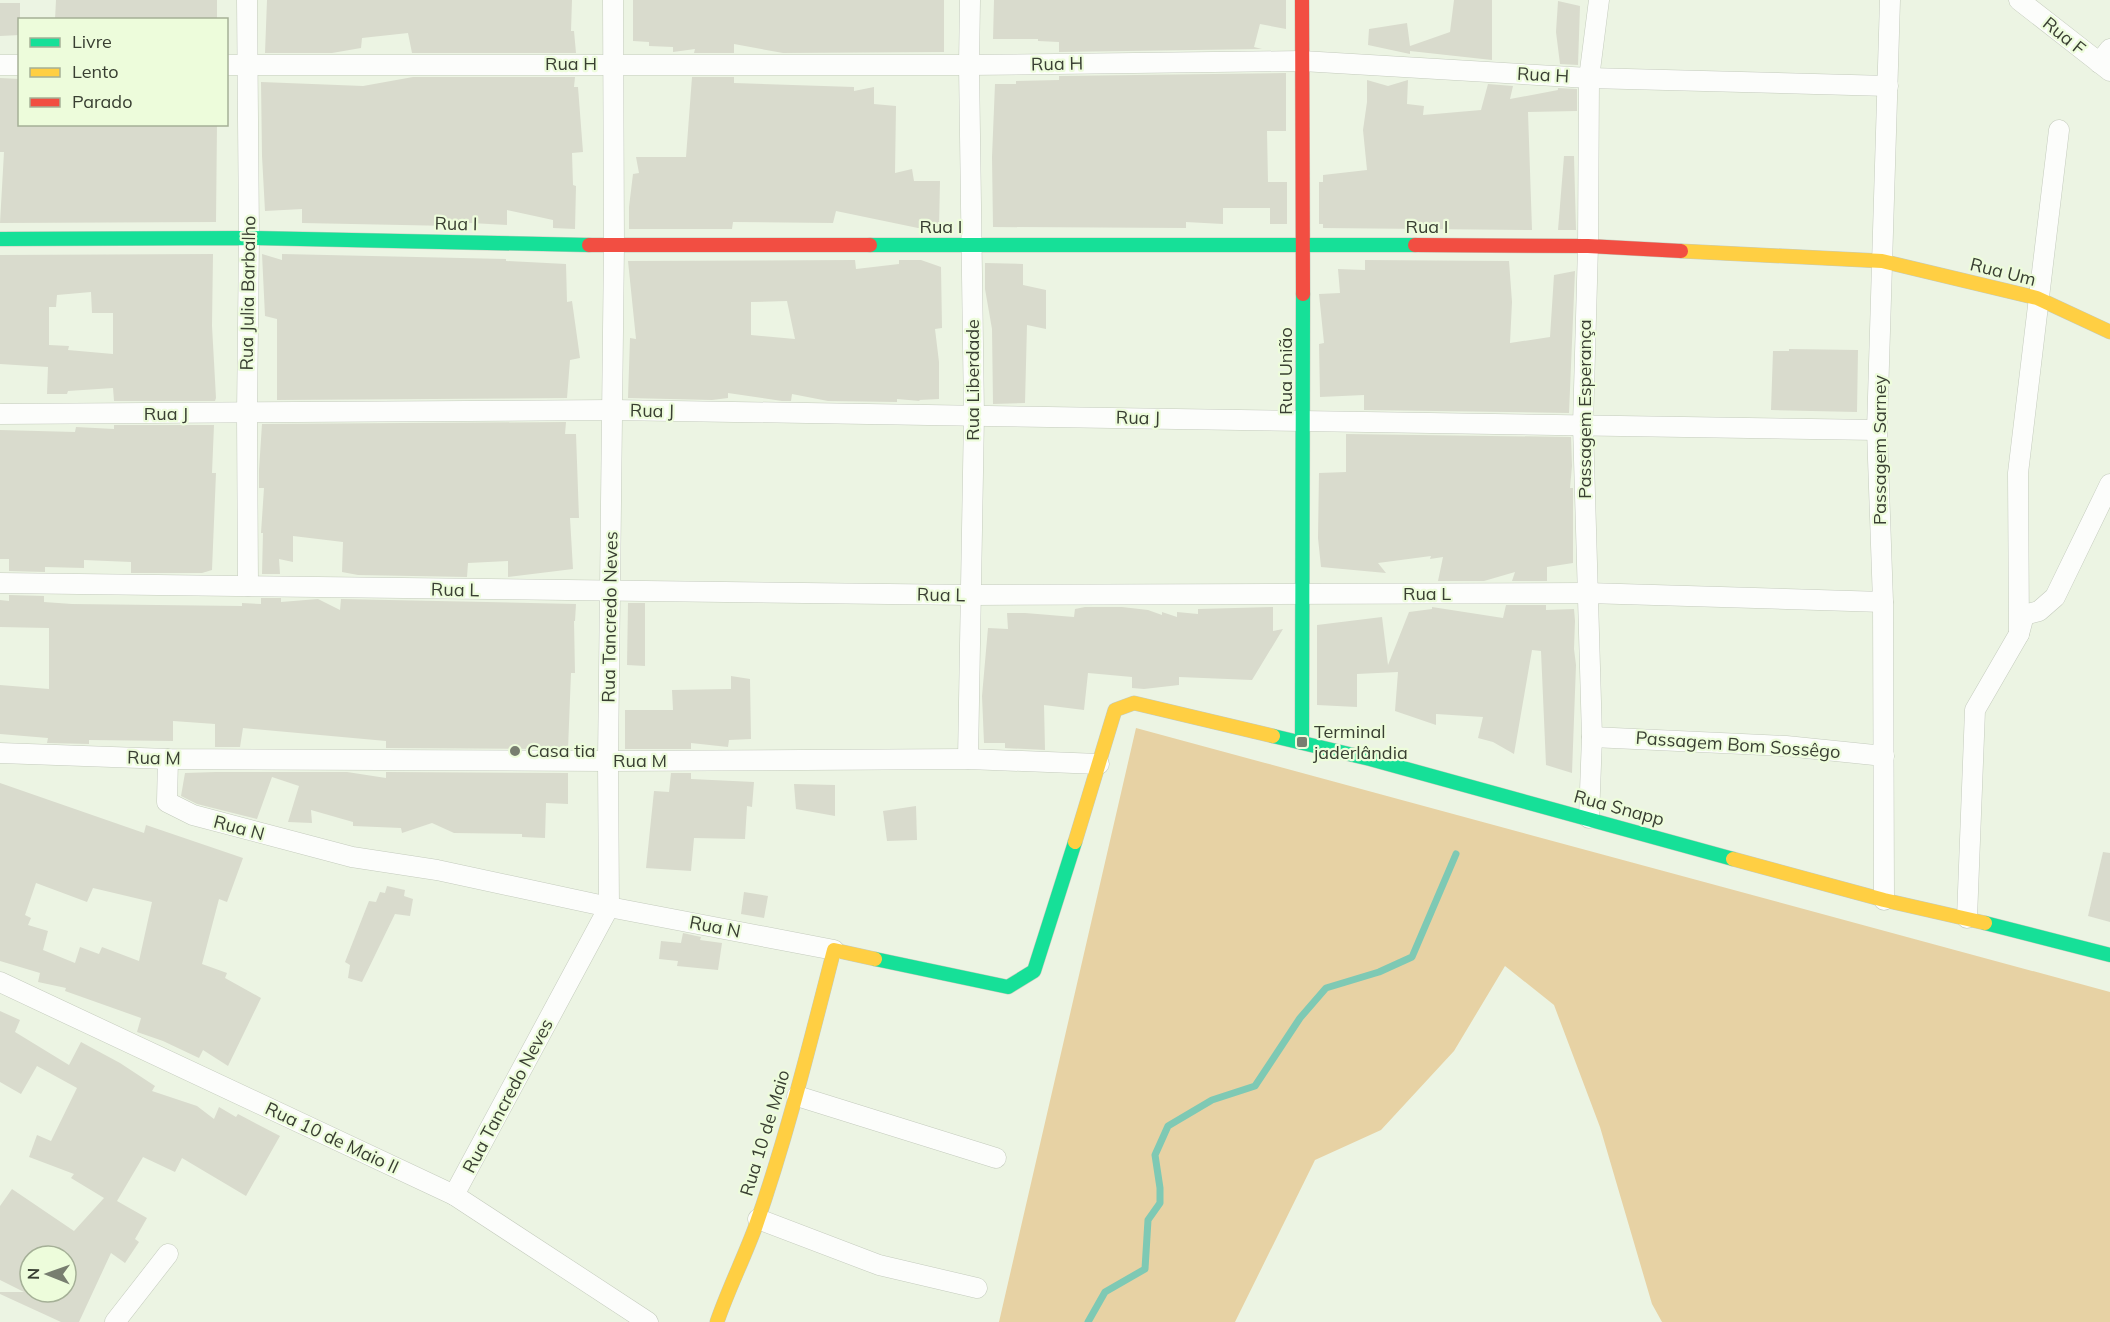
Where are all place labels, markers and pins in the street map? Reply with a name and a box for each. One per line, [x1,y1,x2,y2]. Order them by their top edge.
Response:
place label: Terminal jaderlândia [1312,720,1408,764]
marker: Terminal jaderlândia [1295,735,1309,749]
place label: Casa tia [527,739,596,762]
marker: Casa tia [508,744,522,758]

